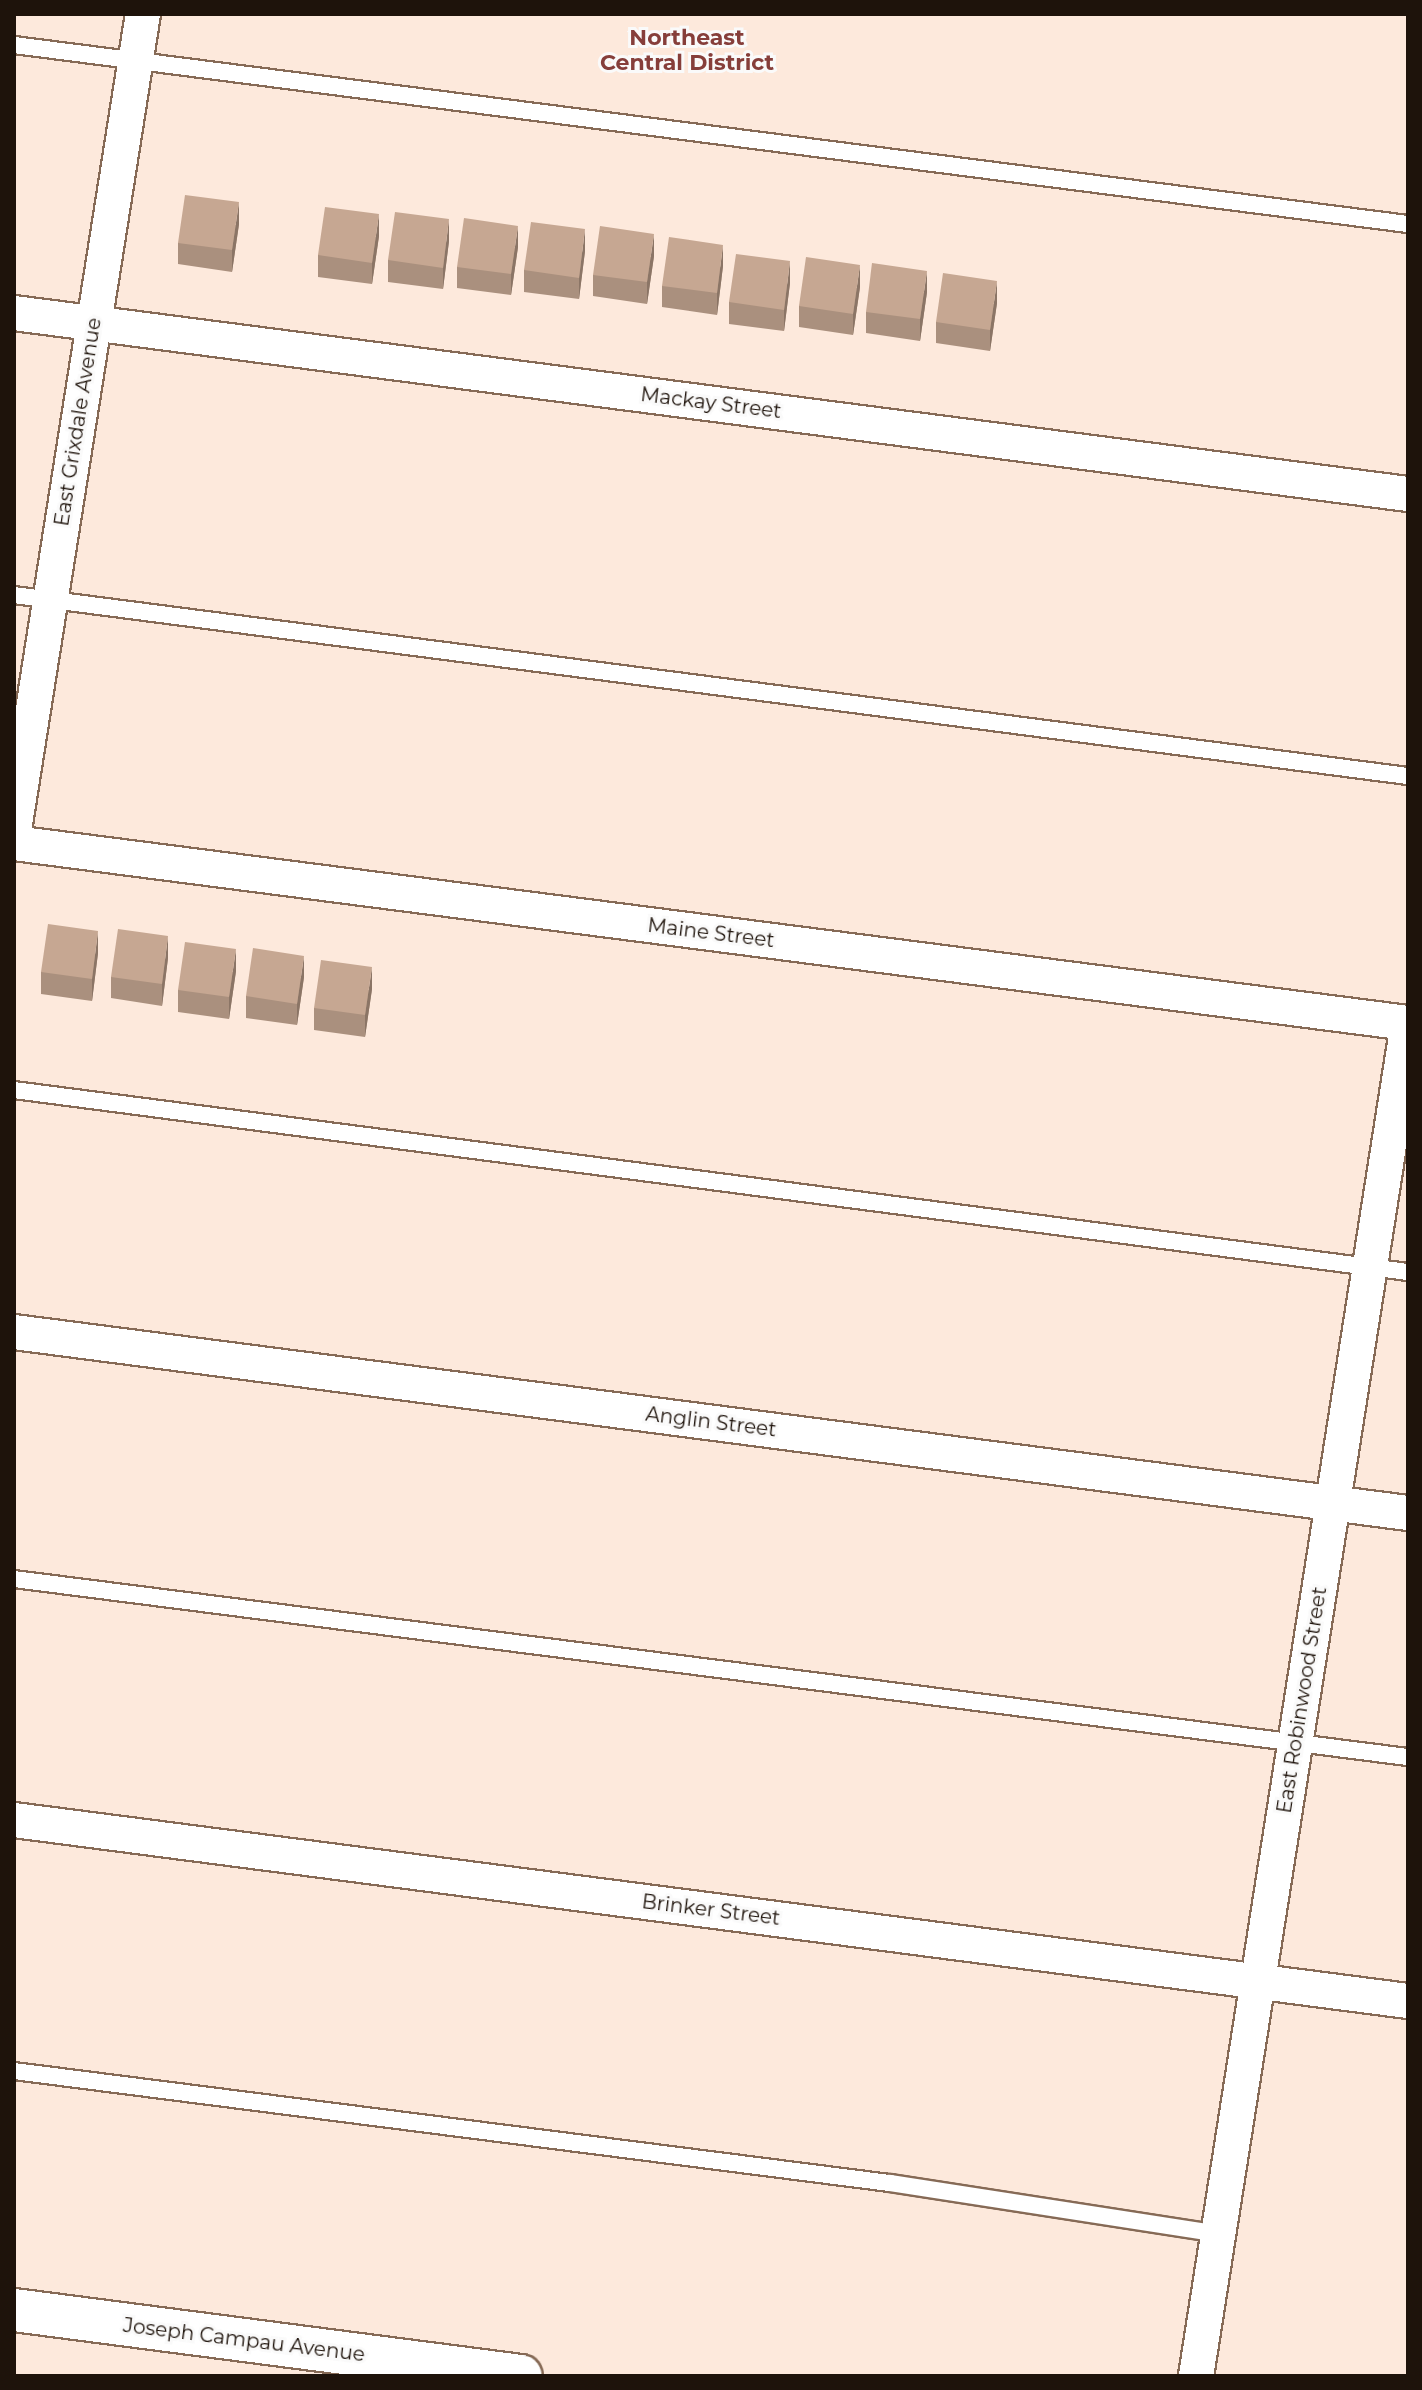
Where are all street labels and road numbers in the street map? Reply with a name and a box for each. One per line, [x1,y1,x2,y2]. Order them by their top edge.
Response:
street label: East Grixdale Avenue [50,316,106,528]
street label: Mackay Street [639,382,783,424]
street label: Maine Street [646,913,776,953]
street label: Anglin Street [644,1402,778,1442]
street label: East Robinwood Street [1272,1585,1332,1815]
street label: Brinker Street [640,1890,782,1930]
street label: Joseph Campau Avenue [122,2313,366,2367]

